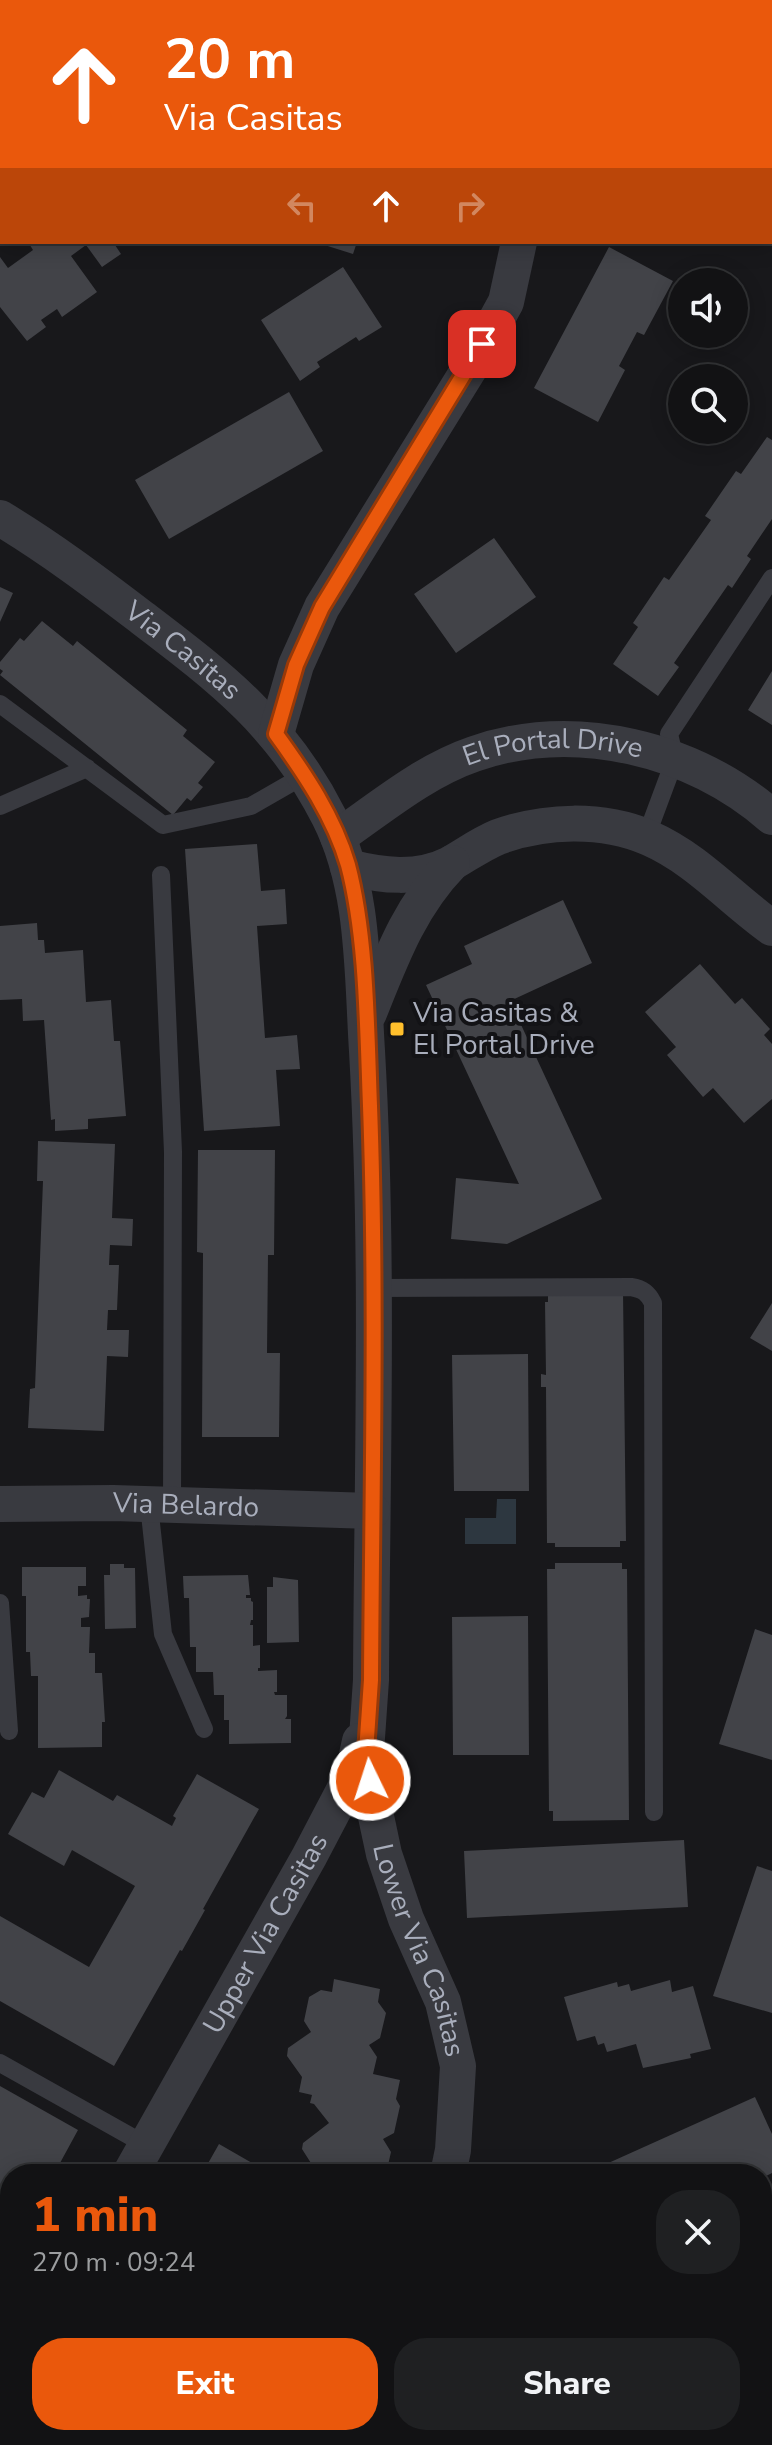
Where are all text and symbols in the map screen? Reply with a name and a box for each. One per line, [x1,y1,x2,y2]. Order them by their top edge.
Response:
text: 20 m [164,21,295,98]
icon: ahead [32,32,136,136]
text: Via Casitas [164,94,343,143]
icon: left [280,184,324,228]
icon: ahead [364,184,408,228]
icon: right [448,184,492,228]
map controls [668,268,748,444]
button: sound [668,268,748,348]
pin [448,310,516,378]
icon: arrive [460,322,504,366]
button: search [668,364,748,444]
street label: Via Casitas [116,592,249,709]
street label: El Portal Drive [457,720,647,776]
place label: Via Casitas & El Portal Drive [412,994,595,1064]
marker: Via Casitas & El Portal Drive [388,1020,406,1038]
street label: Via Belardo [111,1484,260,1527]
position arrow [328,1738,412,1822]
street label: Upper Via Casitas [194,1827,337,2041]
street label: Lower Via Casitas [363,1840,474,2060]
text: 1 min [32,2182,158,2248]
button: close [656,2190,740,2274]
text: 270 m · 09:24 [32,2245,195,2280]
button: Exit [32,2338,378,2430]
button: Share [394,2338,740,2430]

